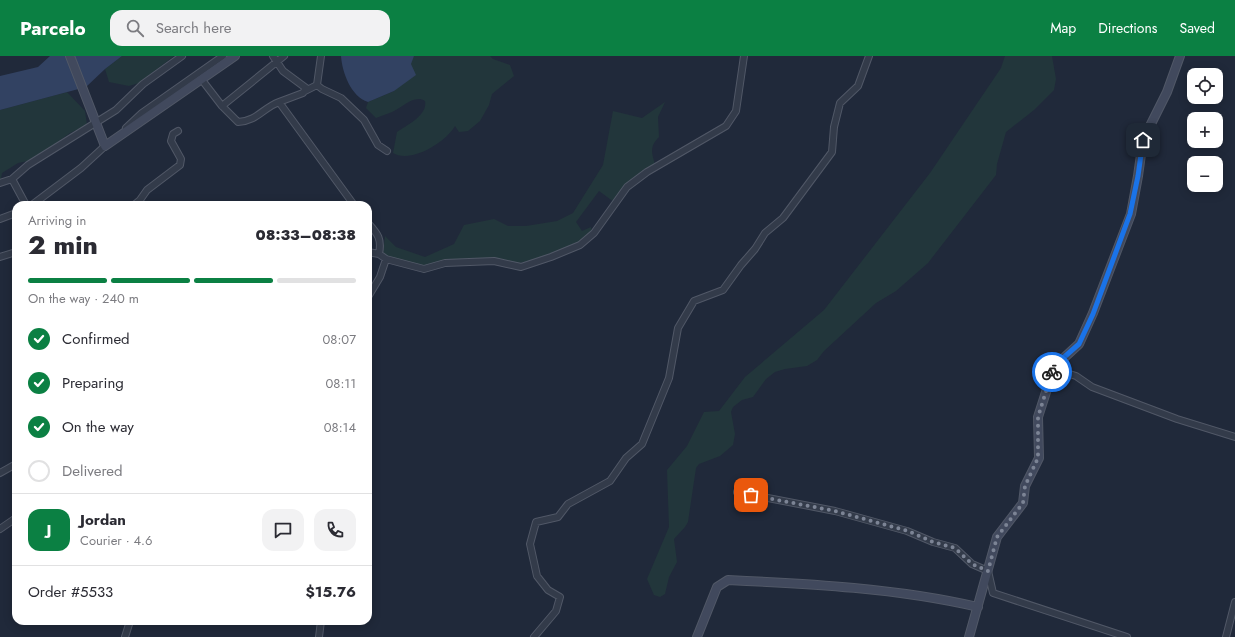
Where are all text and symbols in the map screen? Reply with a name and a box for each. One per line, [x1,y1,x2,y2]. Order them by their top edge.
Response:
search box [110,10,390,46]
text: Parcelo [20,15,86,42]
icon: search [124,17,146,39]
text: Search here [156,17,232,39]
text: Map [1050,18,1076,38]
text: Directions [1098,18,1158,38]
text: Saved [1180,18,1215,38]
map controls [1187,68,1223,192]
button: locate [1187,68,1223,104]
button: + [1187,112,1223,148]
pin [1126,123,1160,157]
icon: home [1132,129,1154,151]
button: − [1187,156,1223,192]
text: Arriving in [28,211,86,230]
text: 08:33–08:38 [256,224,356,246]
text: 2 min [28,226,98,264]
text: On the way · 240 m [28,289,139,308]
icon: check [28,328,50,350]
text: Confirmed [62,328,130,350]
text: 08:07 [323,330,356,349]
courier [1032,352,1072,392]
icon: bike [1041,361,1063,383]
icon: check [28,372,50,394]
text: Preparing [62,372,124,394]
text: 08:11 [326,374,356,393]
icon: check [28,416,50,438]
text: On the way [62,416,134,438]
text: 08:14 [324,418,356,437]
text: Delivered [62,460,123,482]
pin [734,478,768,512]
icon: bag [740,484,762,506]
text: Jordan [80,509,126,531]
button: chat [262,509,304,551]
button: phone [314,509,356,551]
text: J [47,519,51,541]
text: Courier · 4.6 [80,531,153,550]
text: Order #5533 [28,581,113,603]
text: $15.76 [305,581,356,603]

